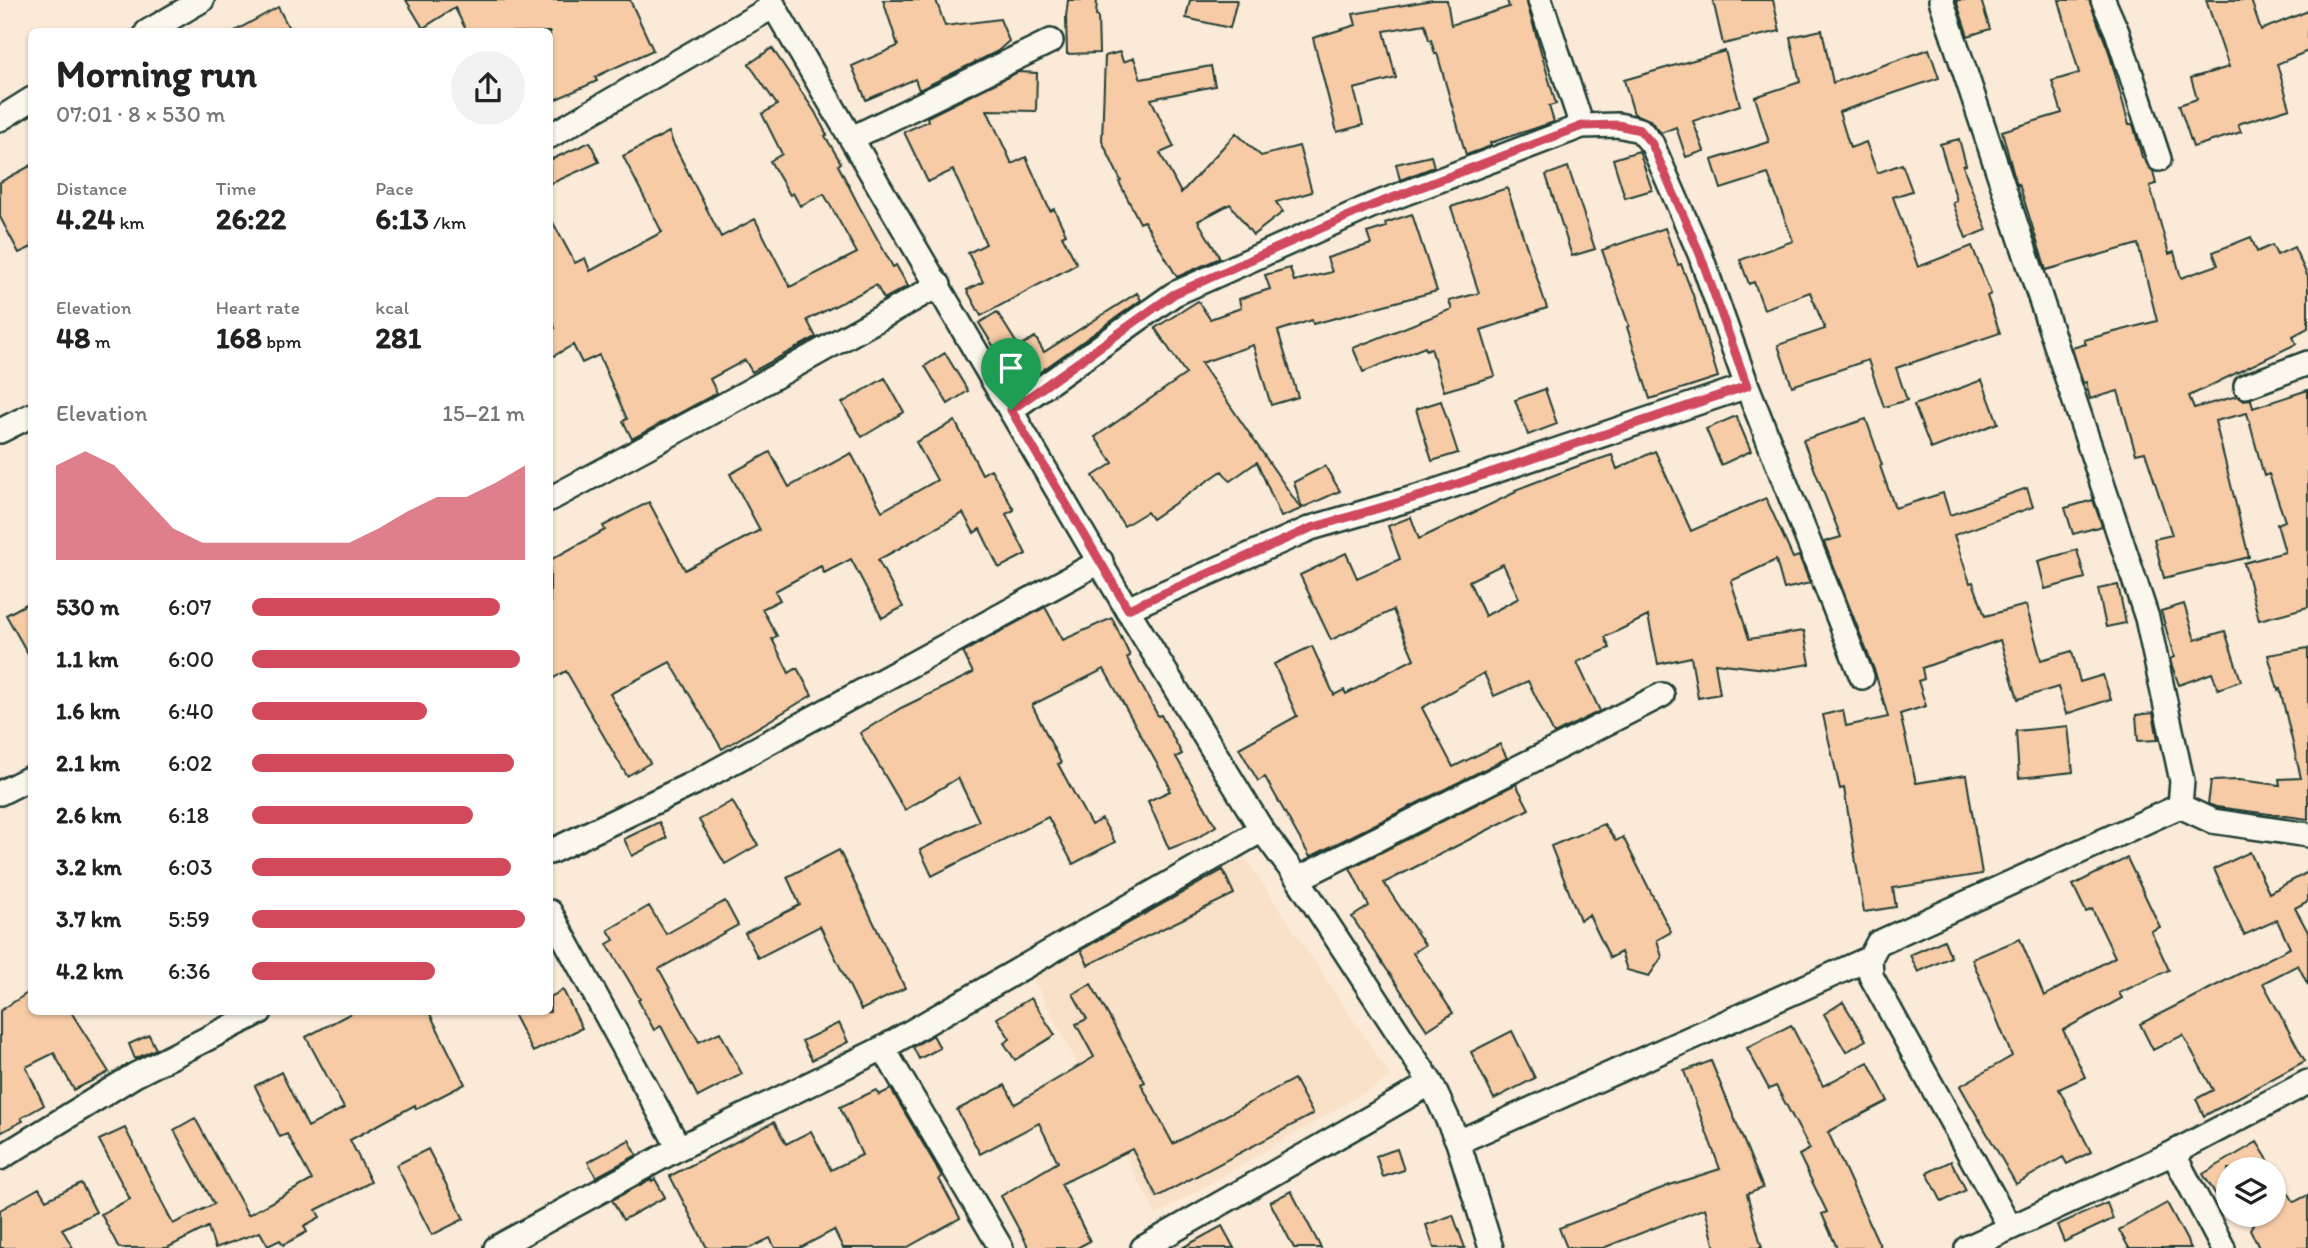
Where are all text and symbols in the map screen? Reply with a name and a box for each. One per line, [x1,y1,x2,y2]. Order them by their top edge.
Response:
text: Morning run [56,51,257,97]
button: share [451,51,525,125]
text: 07:01 · 8 × 530 m [56,100,225,128]
text: Distance [56,177,127,200]
text: Time [216,177,256,200]
text: Pace [375,177,413,200]
text: 4.24 [56,200,115,237]
text: 26:22 [216,200,286,237]
text: 6:13 [375,200,429,237]
text: km [115,211,145,234]
text: /km [429,211,466,234]
text: Elevation [56,296,132,319]
text: Heart rate [216,296,300,319]
text: kcal [375,296,409,319]
text: 48 [56,319,90,356]
text: 168 [216,319,262,356]
text: 281 [375,319,421,356]
text: m [90,330,111,353]
text: bpm [262,330,301,353]
pin [981,338,1041,410]
icon: arrive [992,349,1030,387]
text: Elevation [56,399,147,427]
text: 15–21 m [442,399,525,427]
text: 530 m [56,593,119,621]
text: 6:07 [168,593,211,621]
text: 1.1 km [56,645,119,673]
text: 6:00 [168,645,214,673]
text: 1.6 km [56,697,120,725]
text: 6:40 [168,697,214,725]
text: 2.1 km [56,749,120,777]
text: 6:02 [168,749,212,777]
text: 2.6 km [56,801,122,829]
text: 6:18 [168,801,209,829]
text: 3.2 km [56,853,122,881]
text: 6:03 [168,853,213,881]
text: 3.7 km [56,905,121,933]
text: 5:59 [168,905,210,933]
text: 4.2 km [56,957,123,985]
text: 6:36 [168,957,211,985]
map controls [2216,1157,2286,1227]
button: layers [2216,1157,2286,1227]

